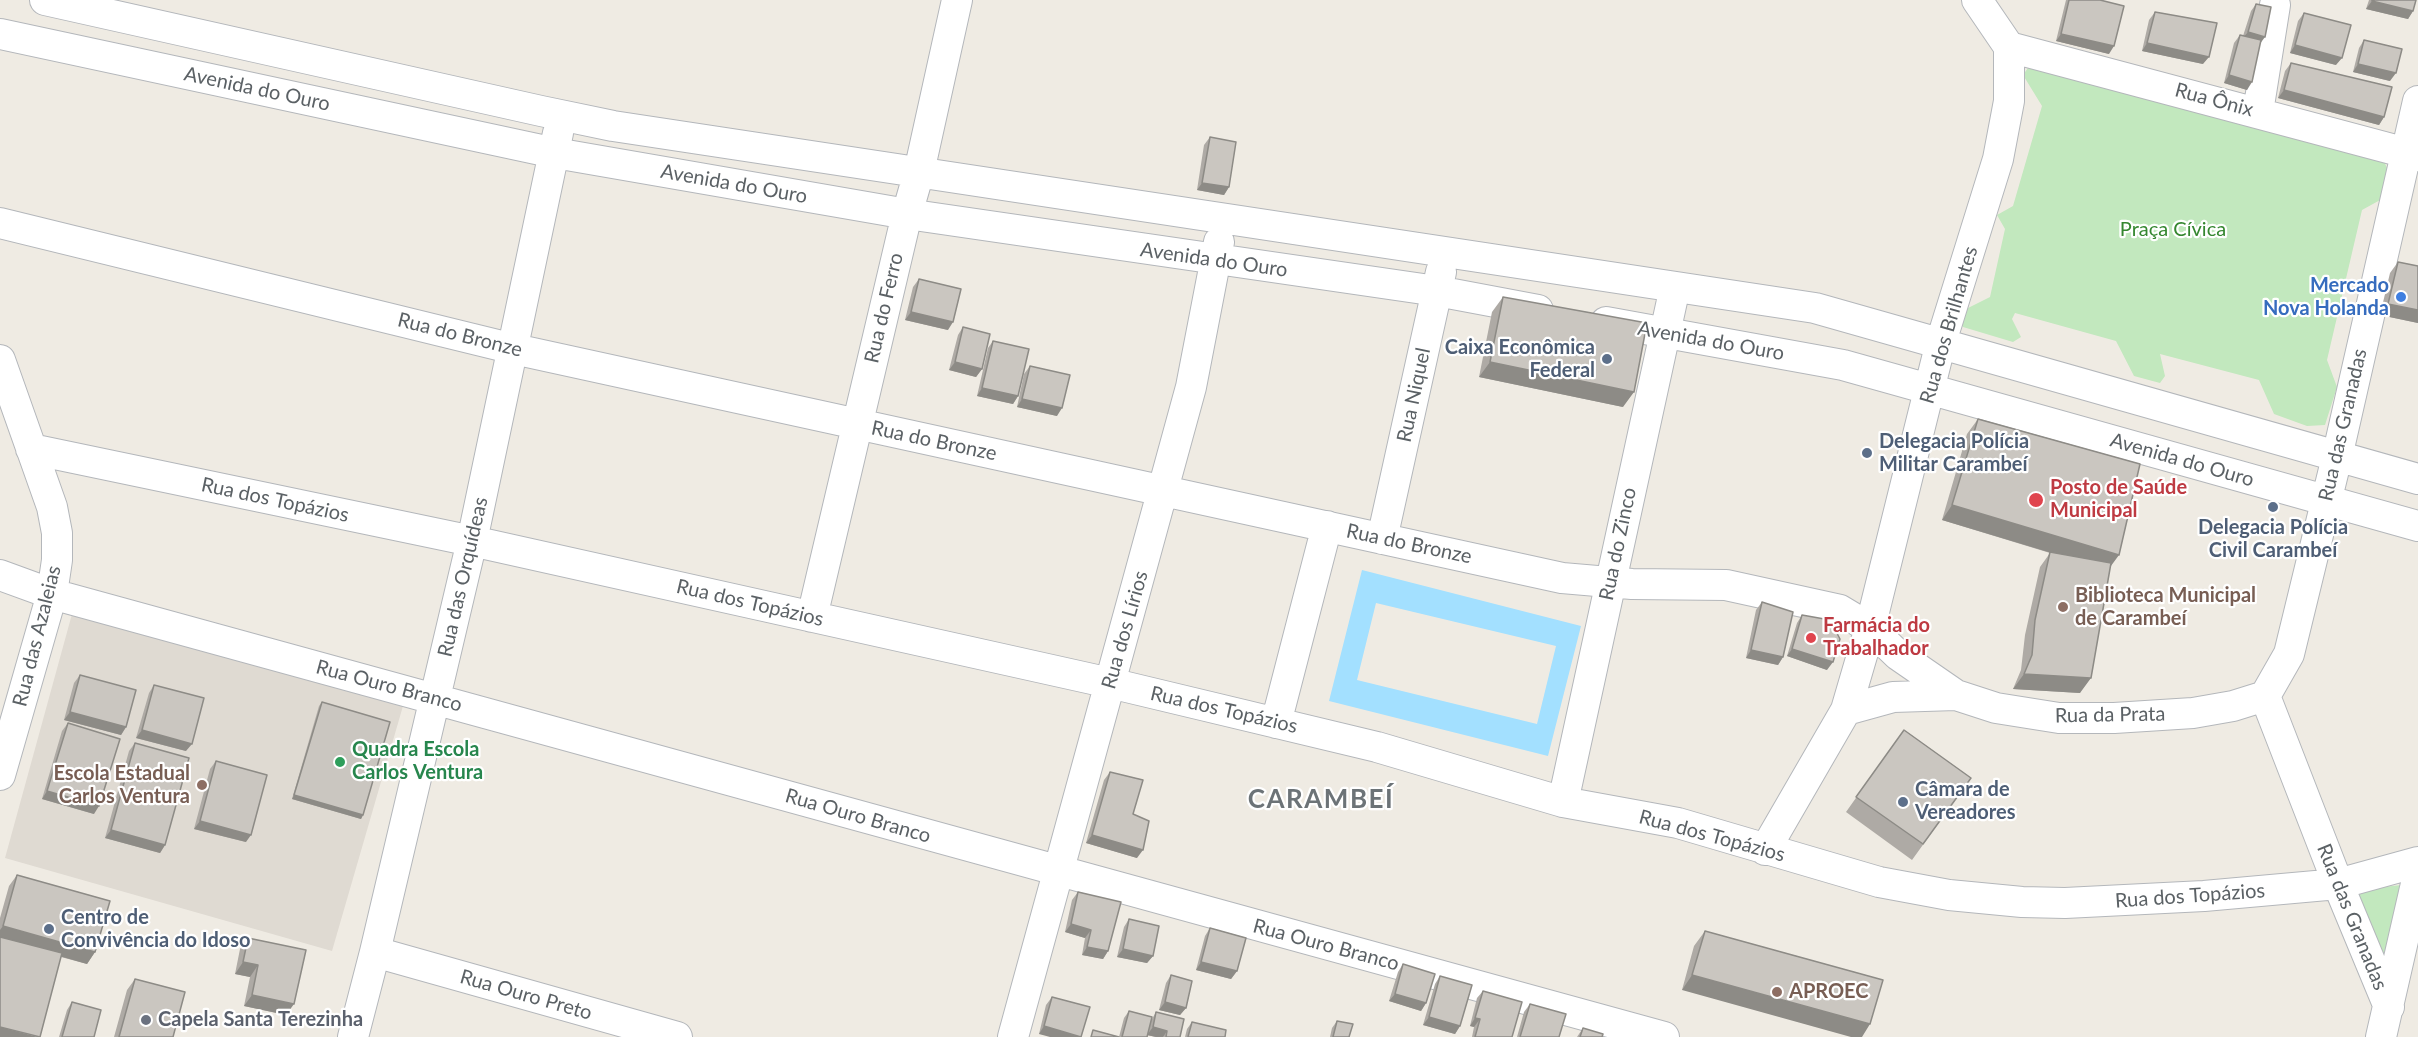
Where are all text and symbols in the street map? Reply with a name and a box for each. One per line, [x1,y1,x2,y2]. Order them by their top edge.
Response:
street label: Avenida do Ouro [182,62,332,116]
street label: Rua Ônix [2172,78,2256,122]
street label: Avenida do Ouro [659,159,809,209]
park label: Praça Cívica [2120,218,2226,242]
street label: Avenida do Ouro [1139,238,1289,282]
street label: Rua dos Brilhantes [1915,244,1983,406]
street label: Rua do Ferro [860,251,908,365]
place label: Mercado Nova Holanda [2263,274,2389,321]
marker: Mercado Nova Holanda [2394,290,2408,304]
street label: Rua do Bronze [395,308,525,362]
street label: Avenida do Ouro [1636,316,1786,366]
place label: Caixa Econômica Federal [1445,336,1595,383]
street label: Rua Niquel [1392,346,1436,444]
street label: Rua das Granadas [2314,346,2372,504]
marker: Caixa Econômica Federal [1600,352,1614,366]
street label: Rua do Bronze [869,416,999,466]
street label: Avenida do Ouro [2107,428,2257,492]
place label: Delegacia Polícia Militar Carambeí [1879,430,2029,477]
marker: Delegacia Polícia Militar Carambeí [1860,446,1874,460]
street label: Rua dos Topázios [199,473,351,527]
place label: Posto de Saúde Municipal [2050,476,2187,523]
street label: Rua do Zinco [1594,485,1642,603]
marker: Posto de Saúde Municipal [2027,491,2045,509]
street label: Rua das Orquídeas [433,495,493,659]
marker: Delegacia Polícia Civil Carambeí [2266,500,2280,514]
place label: Delegacia Polícia Civil Carambeí [2198,516,2348,563]
street label: Rua do Bronze [1344,519,1474,569]
street label: Rua das Azaleias [8,563,66,709]
street label: Rua dos Lírios [1097,568,1153,692]
street label: Rua dos Topázios [674,574,826,632]
place label: Biblioteca Municipal de Carambeí [2075,584,2256,631]
marker: Biblioteca Municipal de Carambeí [2056,600,2070,614]
place label: Farmácia do Trabalhador [1823,614,1930,661]
marker: Farmácia do Trabalhador [1804,631,1818,645]
street label: Rua Ouro Branco [313,655,465,717]
street label: Rua dos Topázios [1148,681,1300,739]
street label: Rua da Prata [2055,702,2165,728]
place label: Quadra Escola Carlos Ventura [352,738,483,785]
marker: Quadra Escola Carlos Ventura [333,755,347,769]
place label: Escola Estadual Carlos Ventura [53,762,190,809]
marker: Escola Estadual Carlos Ventura [195,778,209,792]
place label: Câmara de Vereadores [1915,778,2015,825]
street label: Rua Ouro Branco [782,784,934,848]
district label: CARAMBEÍ [1248,784,1394,816]
marker: Câmara de Vereadores [1896,795,1910,809]
street label: Rua dos Topázios [1636,805,1788,867]
street label: Rua das Granadas [2312,840,2392,994]
street label: Rua dos Topázios [2114,879,2266,913]
place label: Centro de Convivência do Idoso [61,906,251,953]
street label: Rua Ouro Branco [1250,914,1402,976]
marker: Centro de Convivência do Idoso [42,922,56,936]
street label: Rua Ouro Preto [457,965,595,1025]
place label: APROEC [1789,980,1869,1004]
marker: APROEC [1770,985,1784,999]
place label: Capela Santa Terezinha [158,1008,363,1032]
marker: Capela Santa Terezinha [139,1013,153,1027]

